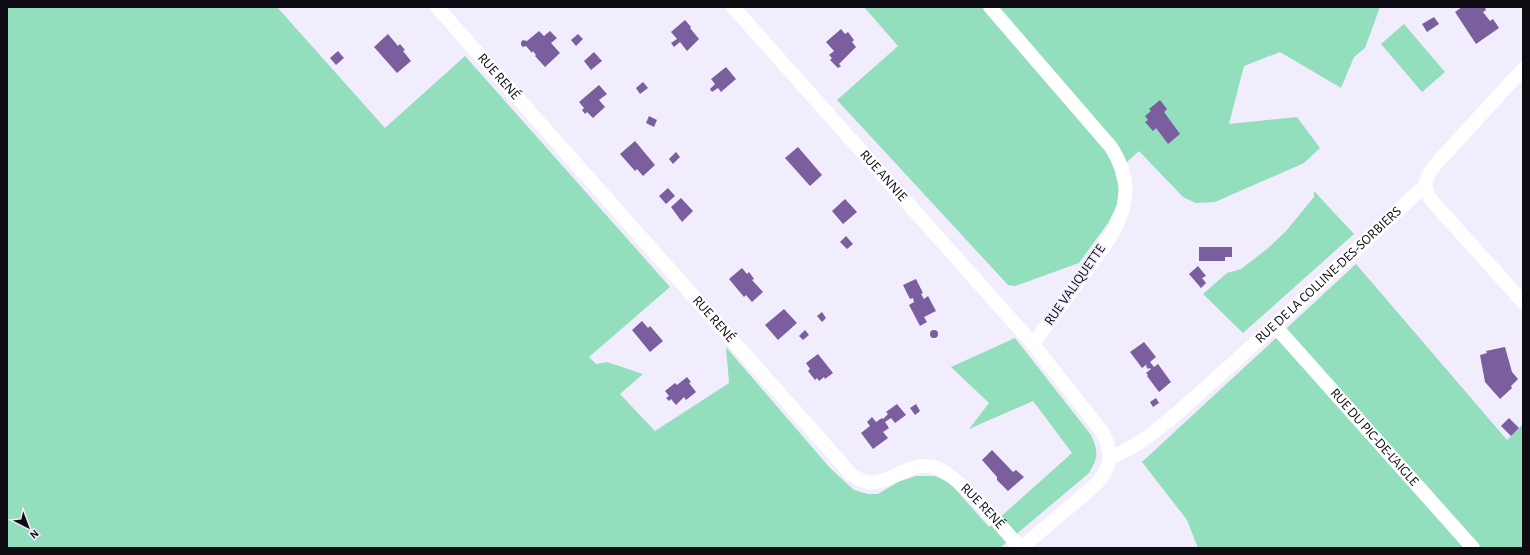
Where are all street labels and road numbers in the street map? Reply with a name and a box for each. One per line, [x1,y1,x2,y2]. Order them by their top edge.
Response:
street label: RUE RENÉ [475,51,525,102]
street label: RUE ANNIE [857,148,910,204]
street label: RUE DE LA COLLINE-DES-SORBIERS [1253,204,1404,346]
street label: RUE VALIQUETTE [1042,242,1108,328]
street label: RUE RENÉ [690,293,740,345]
street label: RUE DU PIC-DE-L'AIGLE [1327,386,1421,489]
street label: RUE RENÉ [958,481,1009,532]

